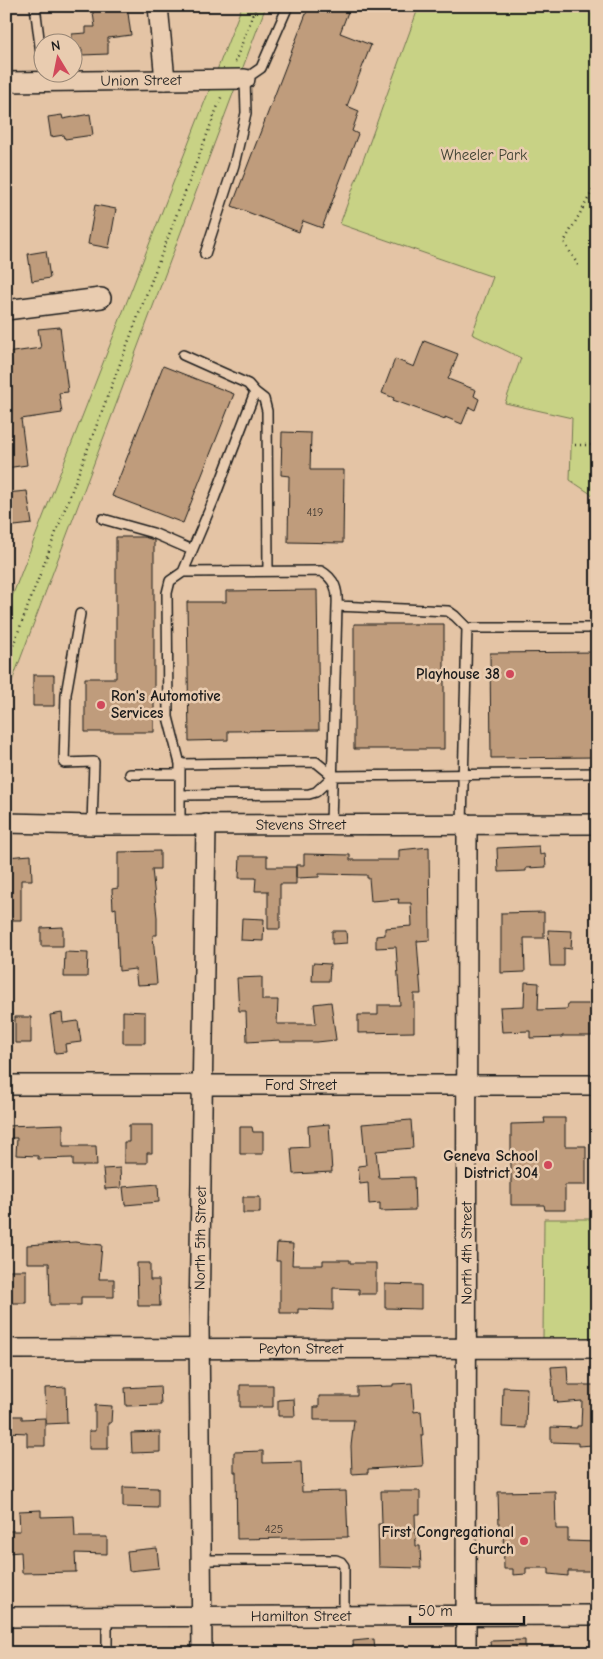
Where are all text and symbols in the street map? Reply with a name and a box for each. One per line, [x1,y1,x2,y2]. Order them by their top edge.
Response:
north arrow [32,32,82,82]
text: N [50,37,62,55]
street label: Union Street [100,71,182,90]
park label: Wheeler Park [441,146,528,164]
house number: 419 [307,505,323,519]
place label: Playhouse 38 [416,665,500,683]
marker: Playhouse 38 [504,668,516,680]
place label: Ron's Automotive Services [111,687,221,722]
marker: Ron's Automotive Services [95,699,107,711]
street label: Stevens Street [256,815,347,834]
street label: Ford Street [265,1076,338,1094]
place label: Geneva School District 304 [443,1147,538,1182]
marker: Geneva School District 304 [542,1159,554,1171]
street label: North 5th Street [191,1185,210,1290]
street label: North 4th Street [457,1201,476,1305]
street label: Peyton Street [259,1339,344,1358]
house number: 425 [265,1522,283,1536]
place label: First Congregational Church [381,1523,514,1558]
marker: First Congregational Church [518,1535,530,1547]
scale bar [410,1594,524,1626]
text: 50 m [418,1602,453,1620]
street label: Hamilton Street [251,1607,352,1625]

